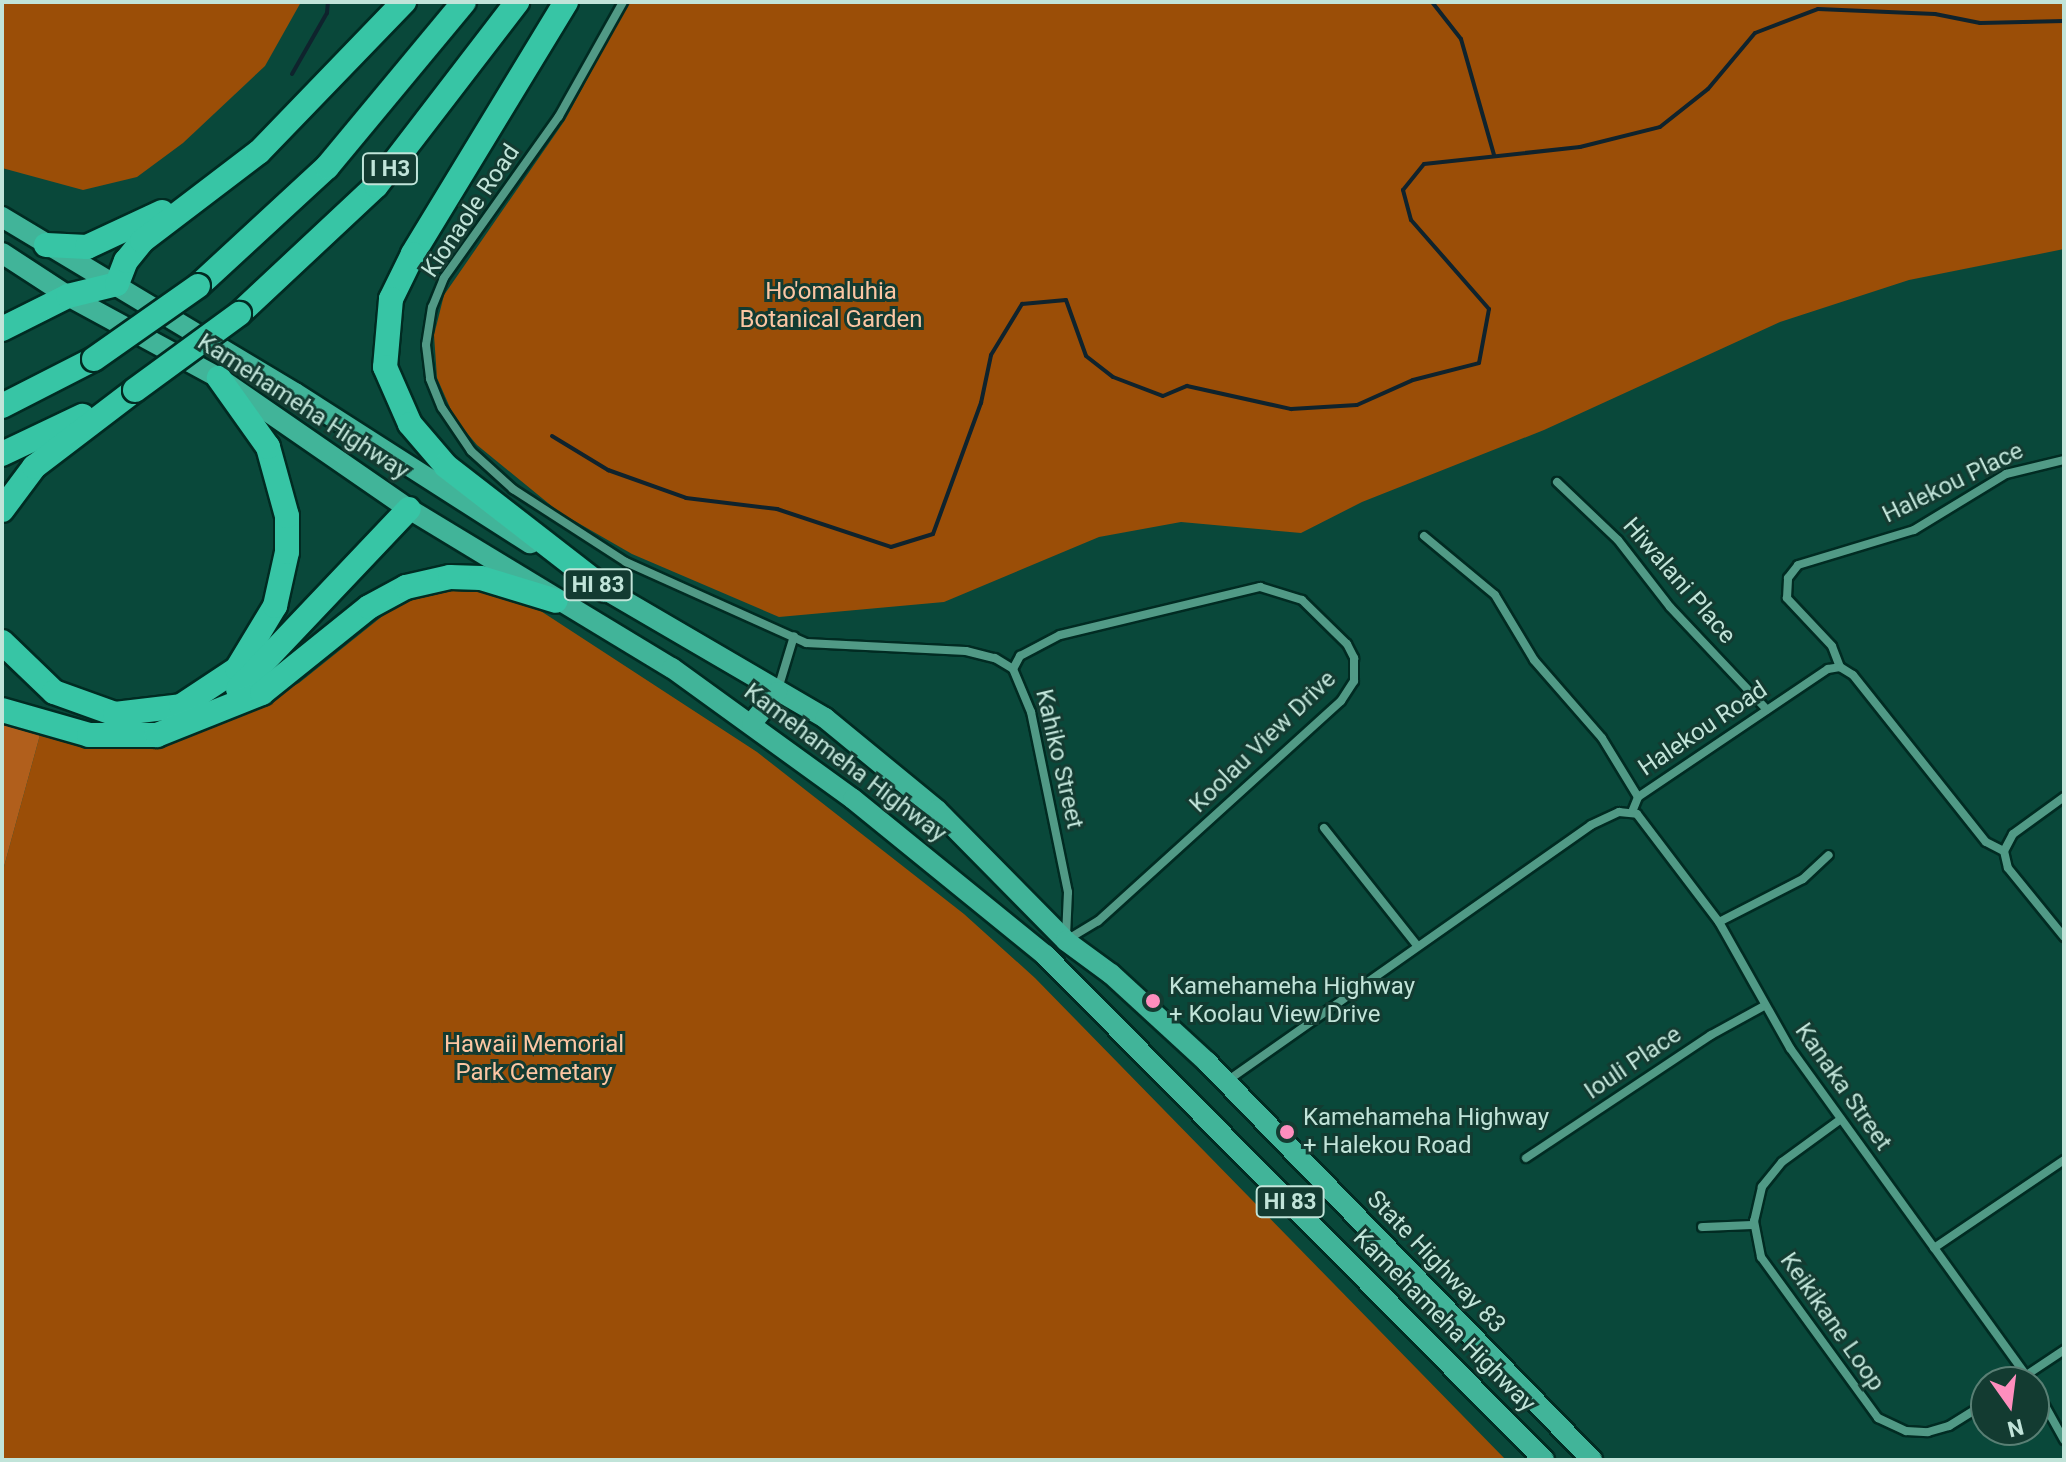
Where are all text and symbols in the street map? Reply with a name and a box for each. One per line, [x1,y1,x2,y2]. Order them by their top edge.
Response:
street label: Kionaole Road [416,139,526,283]
road number: I H3 [360,151,420,187]
park label: Ho'omaluhia Botanical Garden [740,278,922,334]
street label: Kamehameha Highway [192,328,414,486]
street label: Halekou Place [1878,437,2028,529]
street label: Hiwalani Place [1617,512,1741,650]
road number: HI 83 [562,567,634,603]
street label: Koolau View Drive [1184,665,1342,819]
street label: Halekou Road [1633,675,1773,783]
street label: Kamehameha Highway [738,677,952,849]
street label: Kahiko Street [1029,686,1089,832]
place label: Kamehameha Highway + Koolau View Drive [1169,973,1415,1029]
marker: Kamehameha Highway + Koolau View Drive [1144,992,1162,1010]
street label: Kanaka Street [1788,1018,1898,1156]
street label: Iouli Place [1579,1020,1687,1106]
park label: Hawaii Memorial Park Cemetary [444,1031,624,1087]
place label: Kamehameha Highway + Halekou Road [1303,1104,1549,1160]
marker: Kamehameha Highway + Halekou Road [1278,1123,1296,1141]
road number: HI 83 [1254,1184,1326,1220]
street label: State Highway 83 [1361,1185,1511,1339]
street label: Kamehameha Highway [1347,1224,1541,1418]
street label: Keikikane Loop [1774,1247,1890,1397]
north arrow [1970,1366,2050,1446]
text: N [2005,1414,2026,1442]

